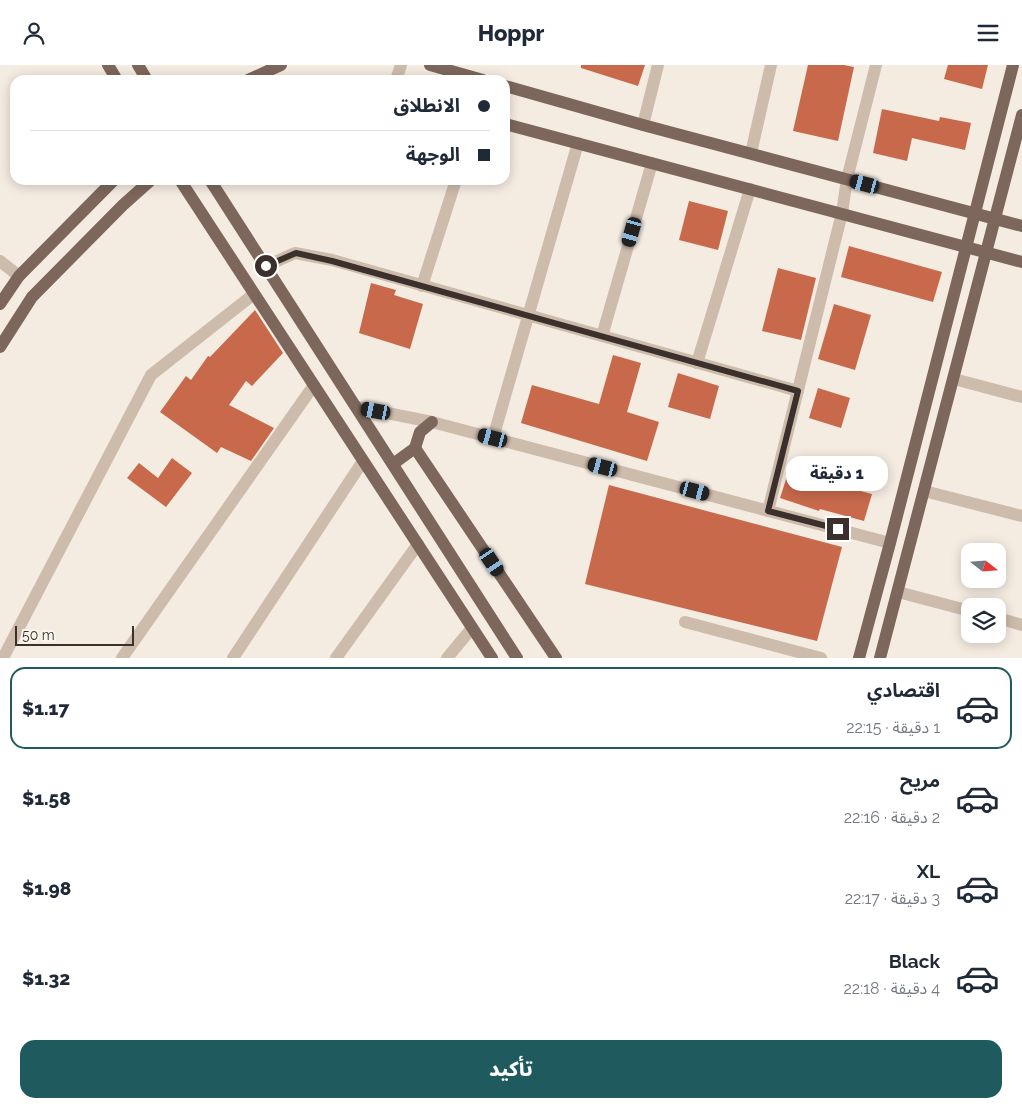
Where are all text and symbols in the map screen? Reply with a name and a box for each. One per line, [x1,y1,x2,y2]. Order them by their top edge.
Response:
icon: person [20,19,48,47]
icon: menu [974,19,1002,47]
text: Hoppr [478,20,544,46]
text: الانطلاق [394,94,460,116]
text: الوجهة [406,143,460,165]
car [848,173,881,195]
car [620,216,643,248]
route start [255,255,277,277]
car [359,401,392,421]
car [476,427,509,449]
car [586,456,619,478]
callout: 1 دقيقة [787,457,889,491]
text: 1 دقيقة [810,464,864,483]
car [678,480,711,502]
route end [827,518,849,540]
north arrow [961,543,1006,587]
map controls [961,543,1006,643]
car [477,545,506,579]
button: layers [961,598,1006,643]
scale bar [15,623,134,646]
text: 50 m [22,627,55,643]
text: اقتصادي [867,679,940,701]
icon: car [955,686,1000,731]
text: $1.17 [22,697,69,719]
text: 1 دقيقة · 22:15 [846,718,940,737]
text: مريح [900,769,940,791]
icon: car [955,776,1000,821]
text: $1.58 [22,787,71,809]
text: 2 دقيقة · 22:16 [844,808,940,827]
text: XL [917,860,940,882]
icon: car [955,866,1000,911]
text: $1.98 [22,877,71,899]
text: 3 دقيقة · 22:17 [845,889,940,908]
text: Black [889,950,940,972]
icon: car [955,956,1000,1001]
text: $1.32 [22,967,70,989]
text: 4 دقيقة · 22:18 [844,979,940,998]
button: تأكيد [20,1040,1002,1098]

